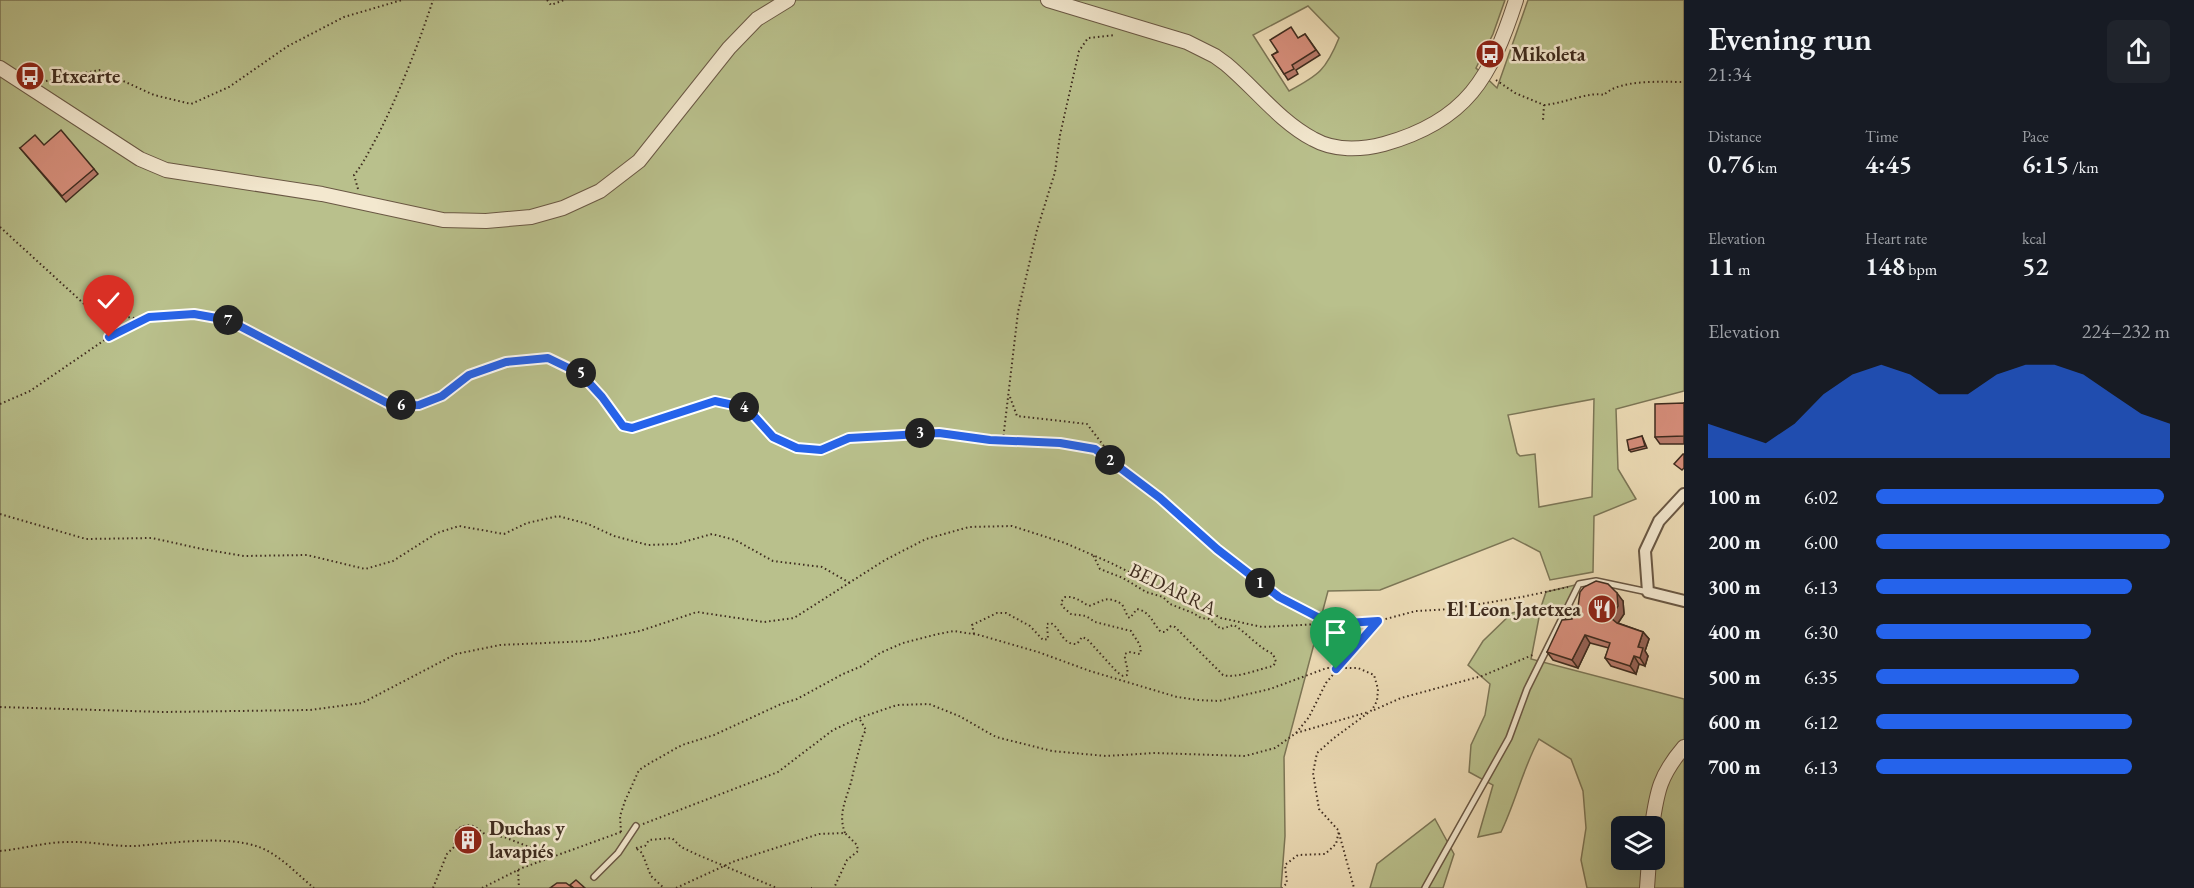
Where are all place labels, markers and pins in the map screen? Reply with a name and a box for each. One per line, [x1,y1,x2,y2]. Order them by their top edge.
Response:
bus stop icon: Mikoleta [1474,38,1506,70]
place label: Mikoleta [1511,41,1586,67]
bus stop icon: Etxearte [14,60,46,92]
place label: Etxearte [51,63,120,89]
pin [83,275,134,337]
pin: 7 [213,305,243,335]
pin: 5 [566,358,596,388]
pin: 6 [386,390,416,420]
pin: 4 [729,392,759,422]
pin: 3 [905,418,935,448]
pin: 2 [1095,445,1125,475]
pin: 1 [1245,568,1275,598]
restaurant icon: El Leon Jatetxea [1586,593,1618,625]
place label: El Leon Jatetxea [1447,596,1581,622]
pin [1310,607,1361,669]
place label: Duchas y lavapiés [489,815,565,864]
building icon: Duchas y lavapiés [452,824,484,856]

